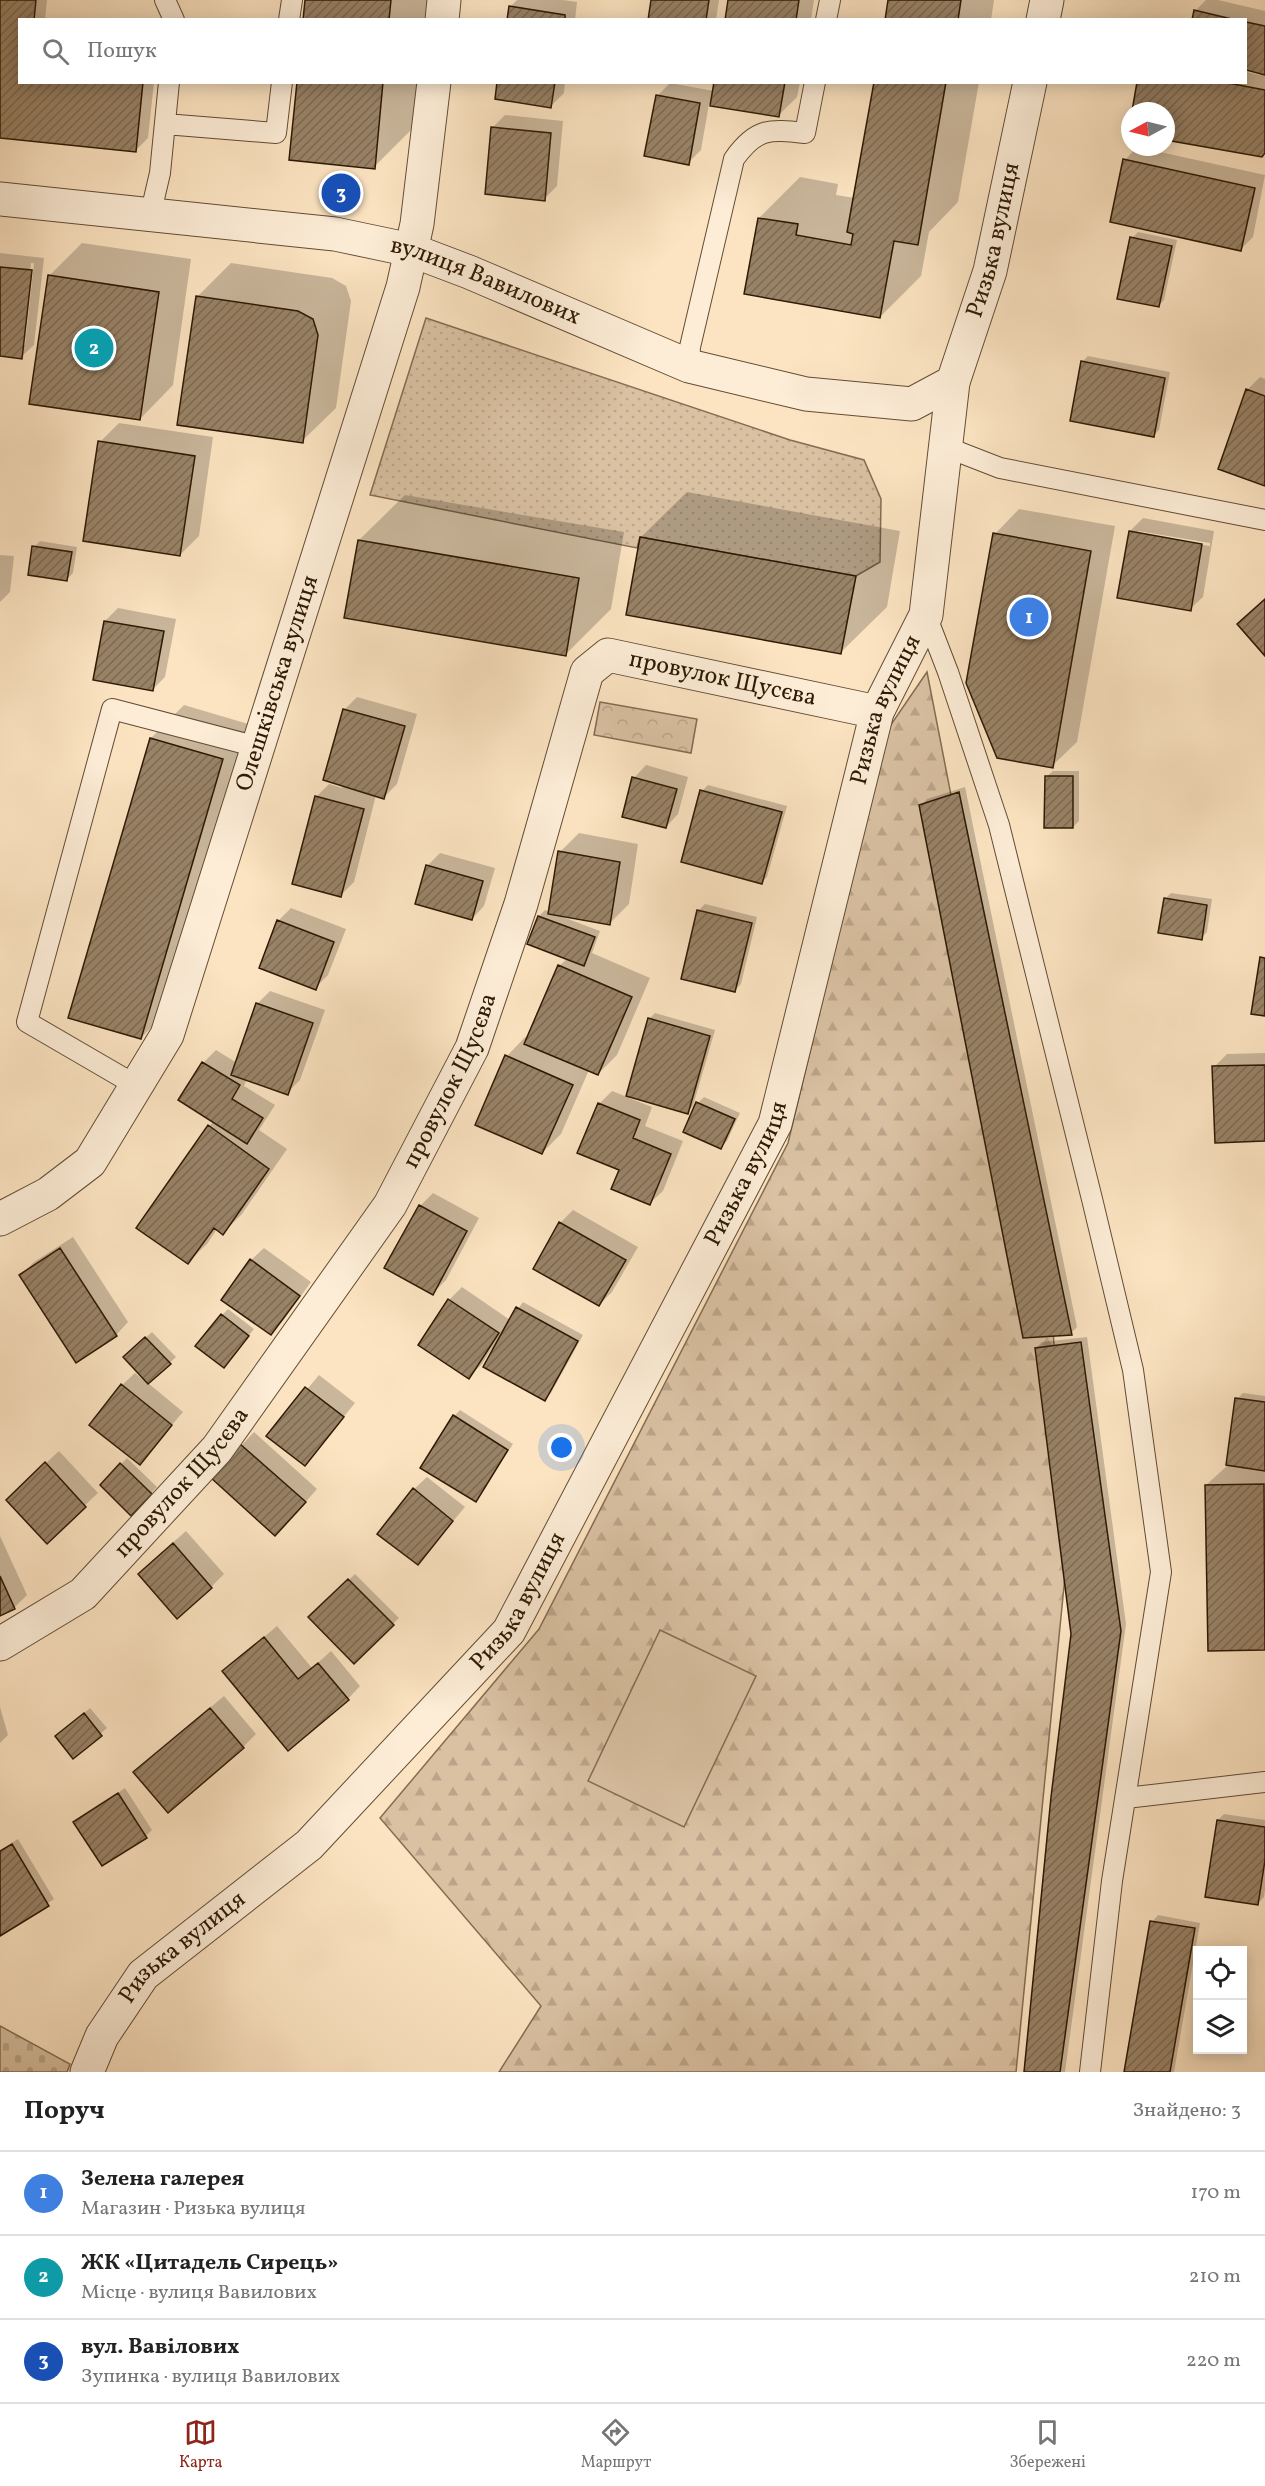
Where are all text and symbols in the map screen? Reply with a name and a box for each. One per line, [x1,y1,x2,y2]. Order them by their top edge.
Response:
search box [18,18,1247,84]
icon: search [39,35,72,68]
text: Пошук [87,36,157,67]
north arrow [1121,102,1175,156]
street label: Ризька вулиця [959,160,1029,322]
pin: 3 [322,170,360,216]
street label: вулиця Вавилових [387,229,586,335]
pin: 2 [74,326,113,370]
street label: Олешківська вулиця [228,571,328,796]
pin: 1 [1010,594,1048,640]
street label: Ризька вулиця [843,629,930,789]
street label: провулок Щусєва [626,643,819,716]
street label: провулок Щусєва [395,989,506,1175]
street label: Ризька вулиця [697,1098,797,1253]
street label: провулок Щусєва [107,1401,258,1566]
your location [547,1433,576,1462]
street label: Ризька вулиця [463,1526,575,1679]
street label: Ризька вулиця [111,1883,253,2011]
map controls [1193,1946,1247,2054]
button: locate [1193,1946,1247,2000]
button: layers [1193,2000,1247,2054]
text: Поруч [24,2093,105,2129]
text: Знайдено: 3 [1133,2097,1241,2125]
text: Зелена галерея [81,2164,244,2195]
text: 1 [39,2179,48,2207]
text: 170 m [1191,2179,1241,2207]
text: Магазин · Ризька вулиця [81,2195,305,2223]
text: ЖК «Цитадель Сирець» [81,2248,339,2279]
text: 2 [38,2263,49,2291]
text: 210 m [1189,2263,1241,2291]
text: Місце · вулиця Вавилових [81,2279,317,2307]
text: вул. Вавілових [81,2332,239,2363]
text: 3 [38,2347,49,2375]
text: 220 m [1186,2347,1241,2375]
text: Зупинка · вулиця Вавилових [81,2363,340,2391]
tab: Карта [179,2416,222,2474]
tab: Маршрут [581,2416,651,2474]
tab: Збережені [1009,2416,1086,2474]

